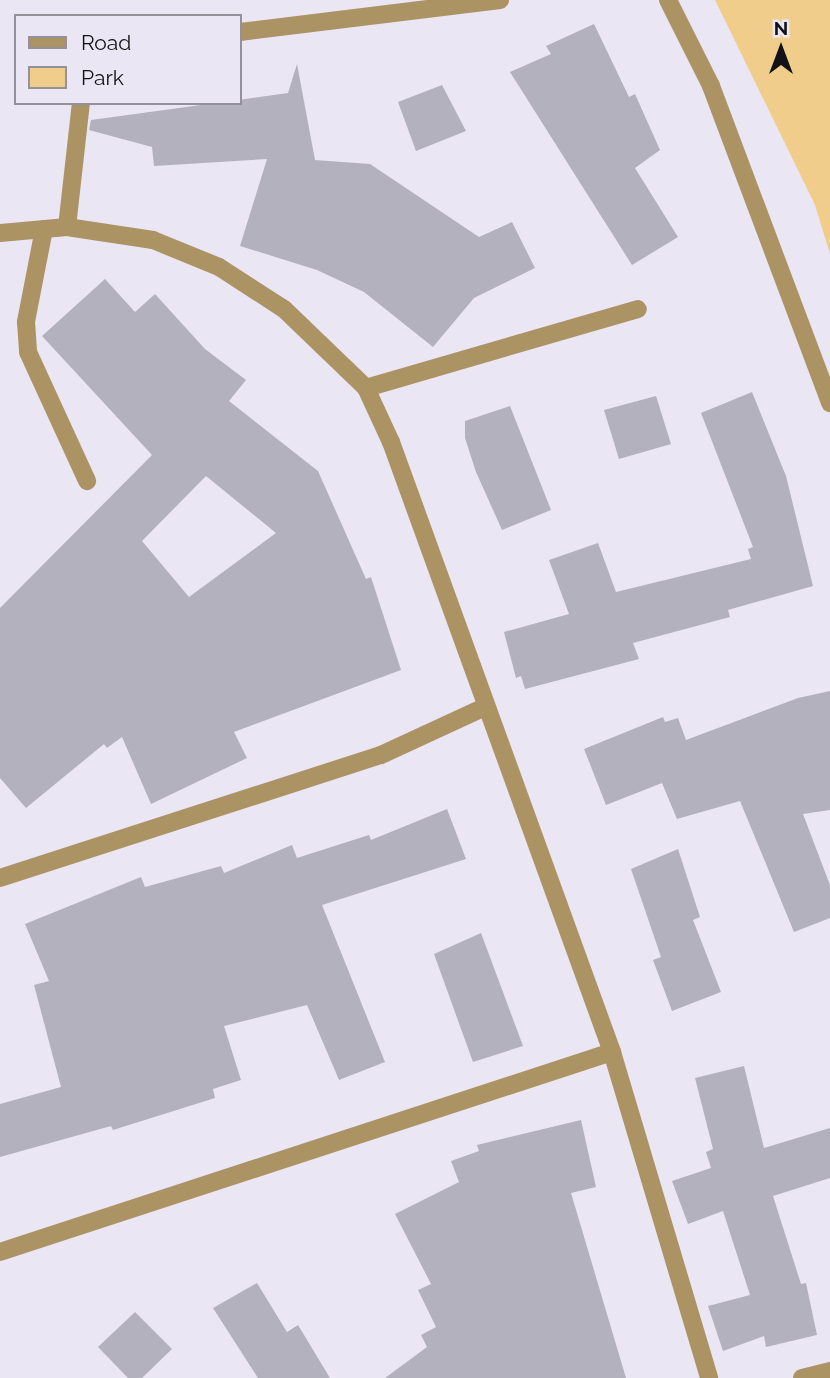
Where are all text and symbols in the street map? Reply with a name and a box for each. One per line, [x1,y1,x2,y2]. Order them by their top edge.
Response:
legend [14,14,242,105]
north arrow [746,14,816,84]
text: N [774,17,788,39]
text: Road [81,30,131,55]
text: Park [81,65,124,90]

